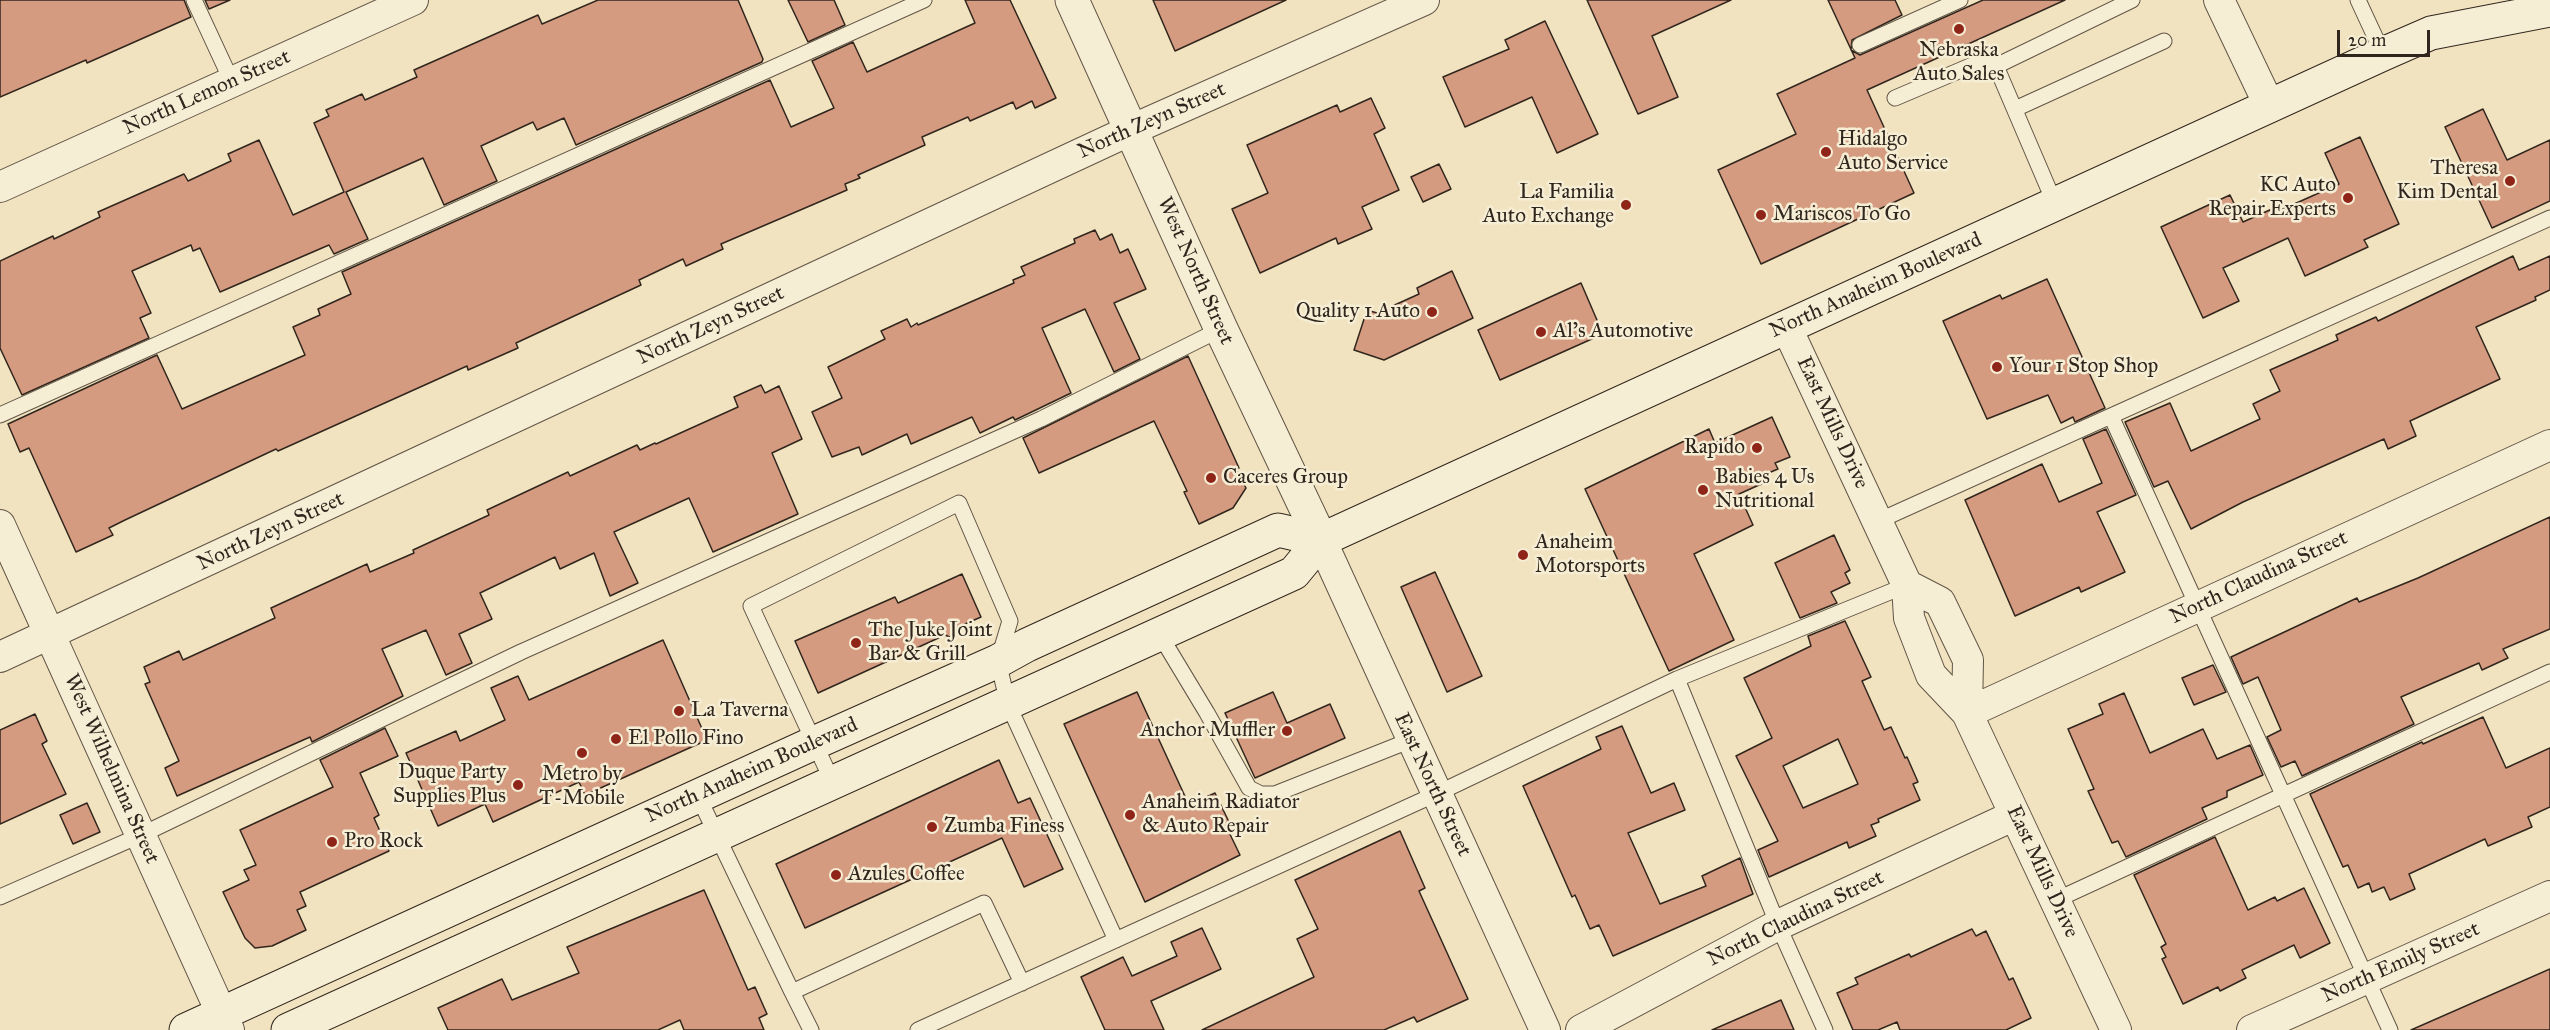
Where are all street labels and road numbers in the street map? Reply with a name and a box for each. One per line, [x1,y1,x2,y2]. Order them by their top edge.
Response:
street label: North Lemon Street [120,45,294,141]
street label: North Zeyn Street [1074,77,1230,165]
street label: West North Street [1151,193,1239,349]
street label: North Anaheim Boulevard [1766,228,1986,344]
street label: North Zeyn Street [634,281,788,371]
street label: East Mills Drive [1790,353,1874,493]
street label: North Zeyn Street [194,487,348,577]
street label: North Claudina Street [2166,526,2352,630]
street label: West Wilhelmina Street [58,670,164,868]
street label: East North Street [1388,709,1476,861]
street label: North Anaheim Boulevard [642,713,862,829]
street label: East Mills Drive [2000,802,2084,942]
street label: North Claudina Street [1704,865,1888,973]
street label: North Emily Street [2318,917,2484,1009]

